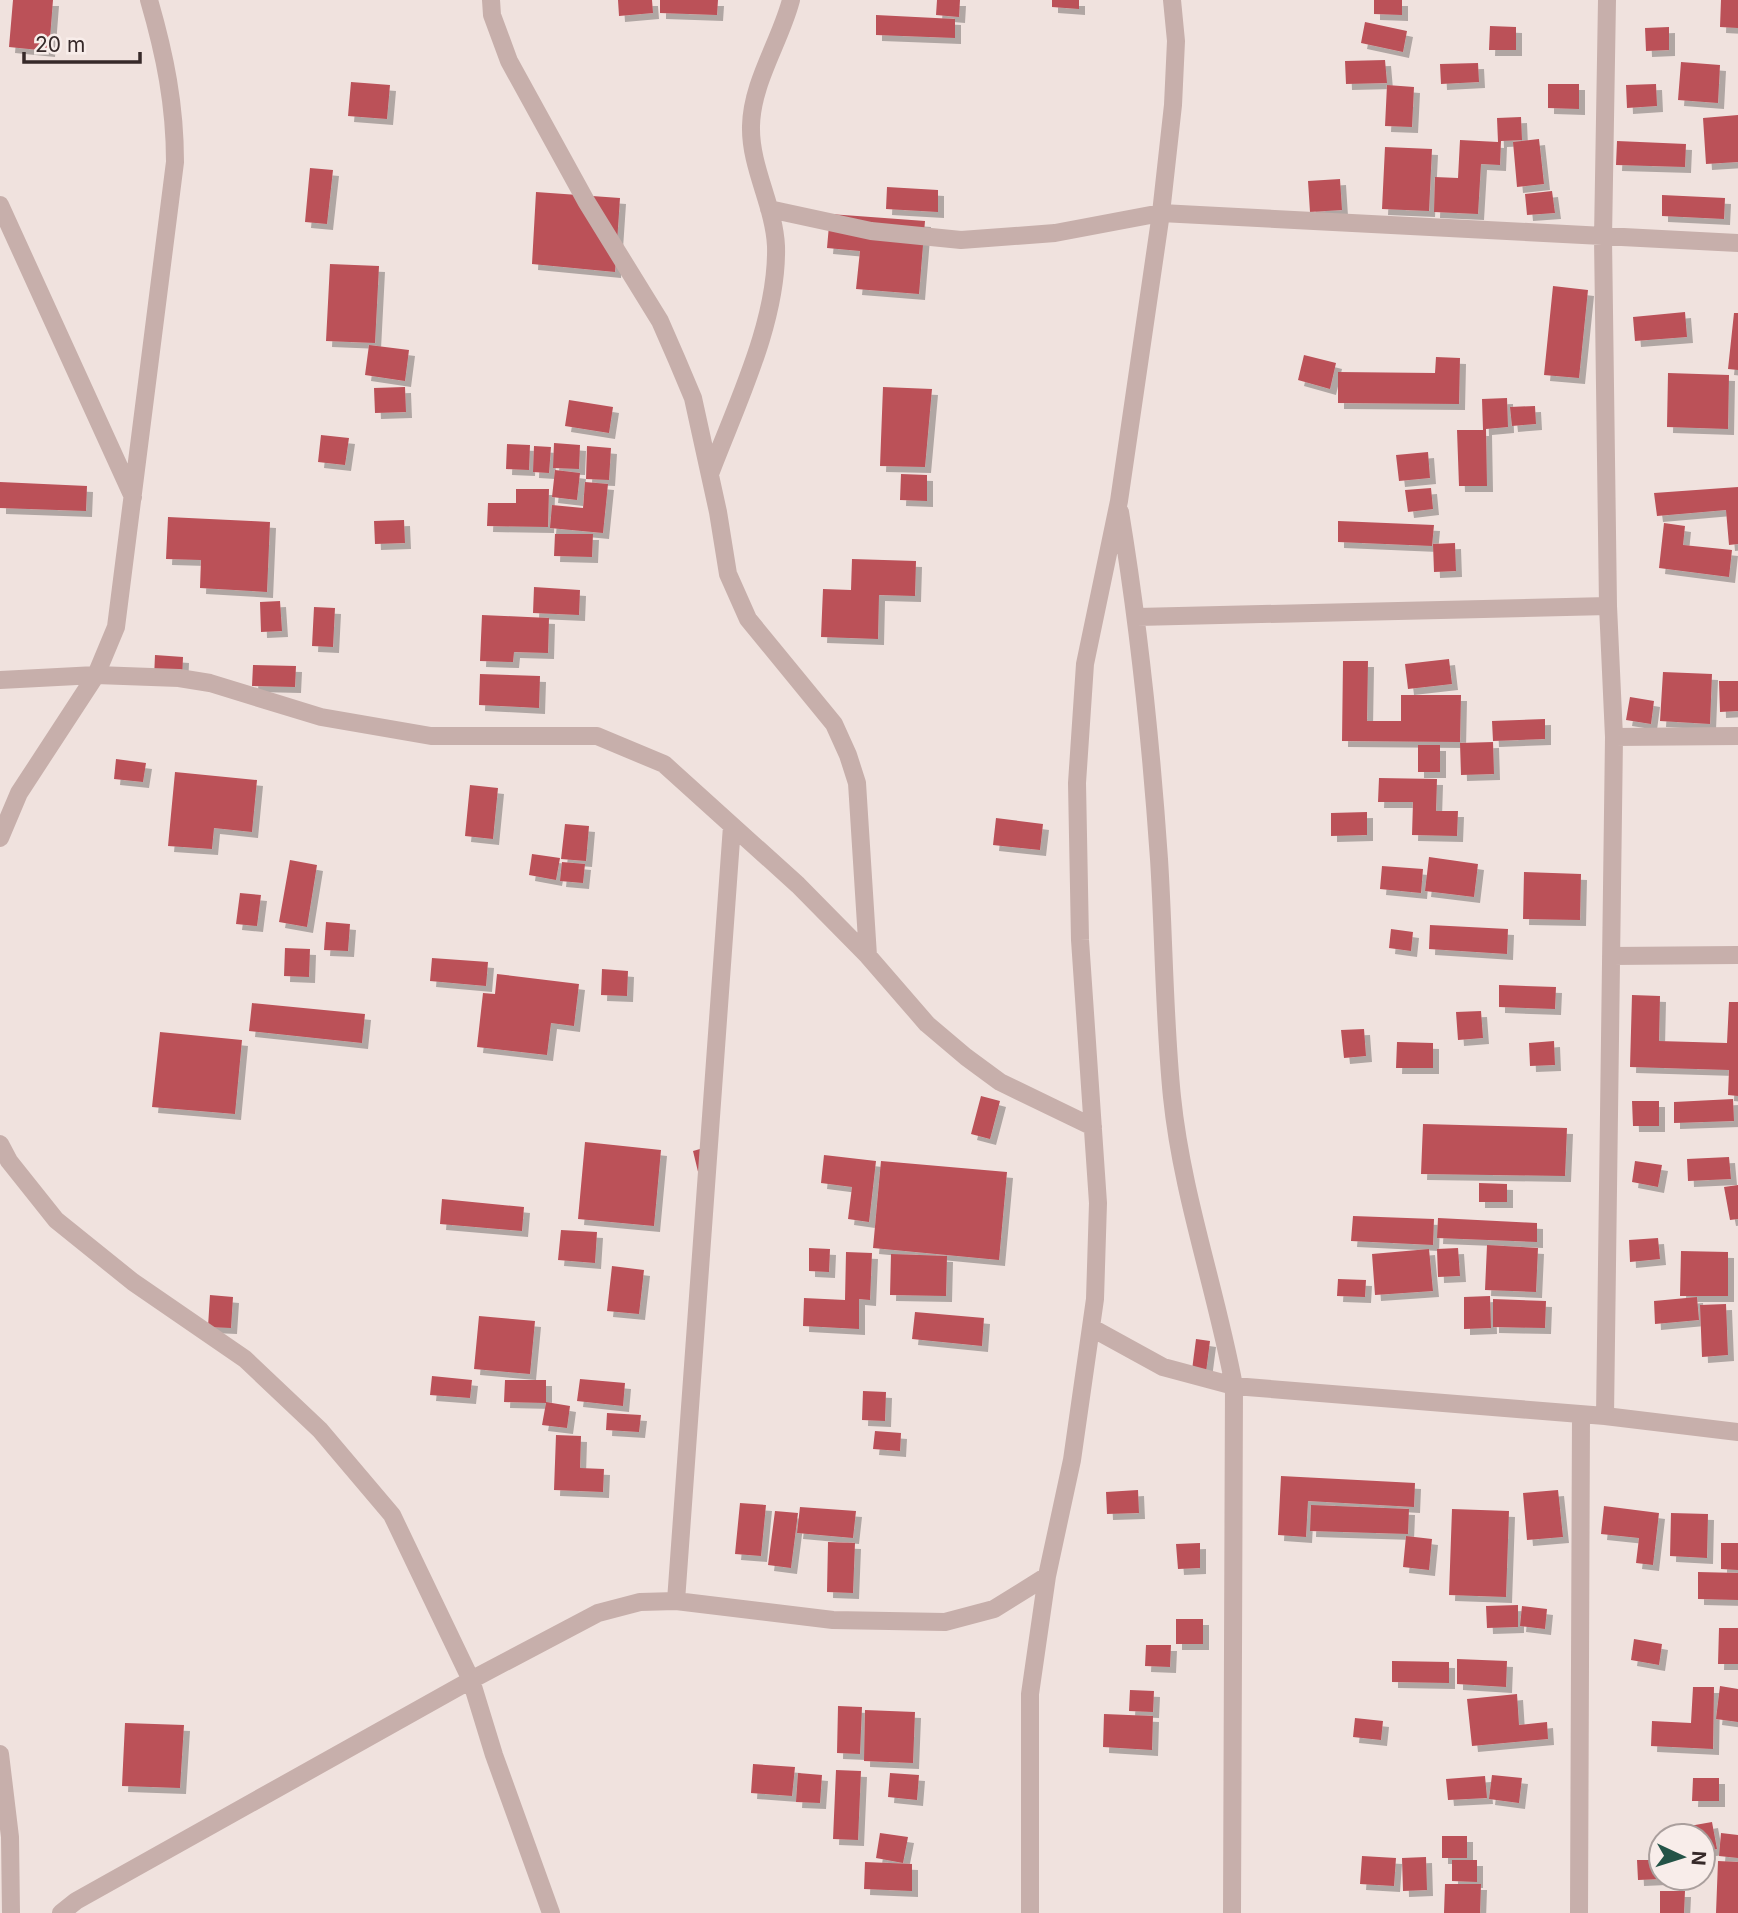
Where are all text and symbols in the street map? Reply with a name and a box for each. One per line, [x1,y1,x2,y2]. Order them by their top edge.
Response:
scale bar [24,21,140,65]
text: 20 m [35,32,85,57]
north arrow [1647,1822,1717,1892]
text: N [1686,1850,1710,1866]

